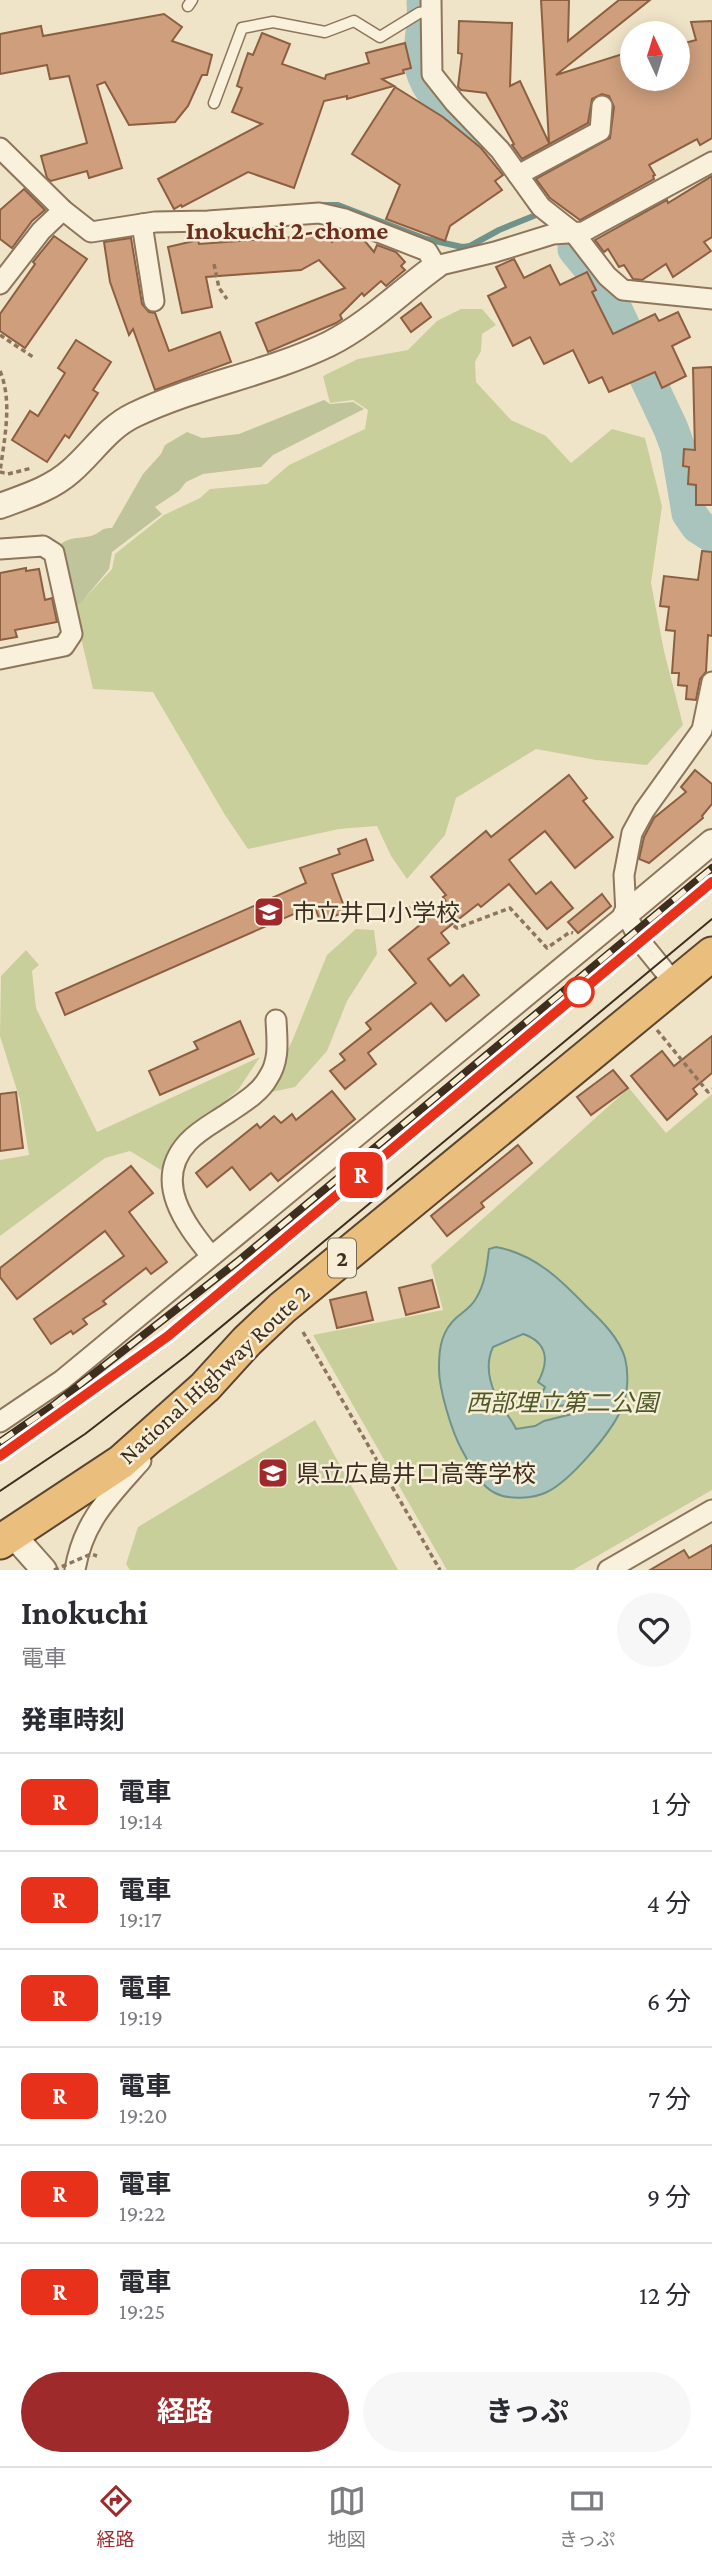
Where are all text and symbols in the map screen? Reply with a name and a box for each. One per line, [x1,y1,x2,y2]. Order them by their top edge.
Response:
north arrow [620,21,690,91]
map controls [620,21,690,91]
district label: Inokuchi 2-chome [186,216,388,245]
school or university icon: 市立井口小学校 [252,895,286,929]
place label: 市立井口小学校 [292,899,460,926]
unlabelled marker [564,977,594,1007]
line badge: R [338,1152,384,1198]
text: R [354,1161,368,1188]
road number: 2 [328,1238,356,1278]
street label: National Highway Route 2 [113,1279,315,1469]
park label: 西部埋立第二公園 [466,1389,661,1416]
school or university icon: 県立広島井口高等学校 [256,1456,290,1490]
place label: 県立広島井口高等学校 [296,1460,536,1487]
button: heart [617,1593,691,1667]
text: Inokuchi [21,1594,148,1631]
text: 電車 [21,1645,67,1671]
text: 発車時刻 [21,1706,125,1735]
text: 電車 [119,1778,171,1807]
text: R [52,1788,67,1815]
text: 1 分 [651,1791,691,1820]
text: 19:14 [119,1808,163,1834]
text: 電車 [119,1876,171,1905]
text: R [52,1886,67,1913]
text: 4 分 [647,1889,691,1918]
text: 19:17 [119,1906,162,1932]
text: 電車 [119,1974,171,2003]
text: R [52,1984,67,2011]
text: 6 分 [647,1987,691,2016]
text: 19:19 [119,2004,163,2030]
text: 電車 [119,2072,171,2101]
text: R [52,2082,67,2109]
text: 7 分 [648,2085,691,2114]
text: 19:20 [119,2102,168,2128]
text: 電車 [119,2170,171,2199]
text: R [52,2180,67,2207]
text: 9 分 [647,2183,691,2212]
text: 19:22 [119,2200,165,2226]
text: 電車 [119,2268,171,2297]
text: R [52,2278,67,2305]
text: 12 分 [639,2281,691,2310]
text: 19:25 [119,2298,165,2324]
button: 経路 [21,2372,349,2452]
button: きっぷ [363,2372,691,2452]
tab: 経路 [97,2482,135,2551]
tab: 地図 [328,2482,366,2551]
tab: きっぷ [559,2482,615,2551]

